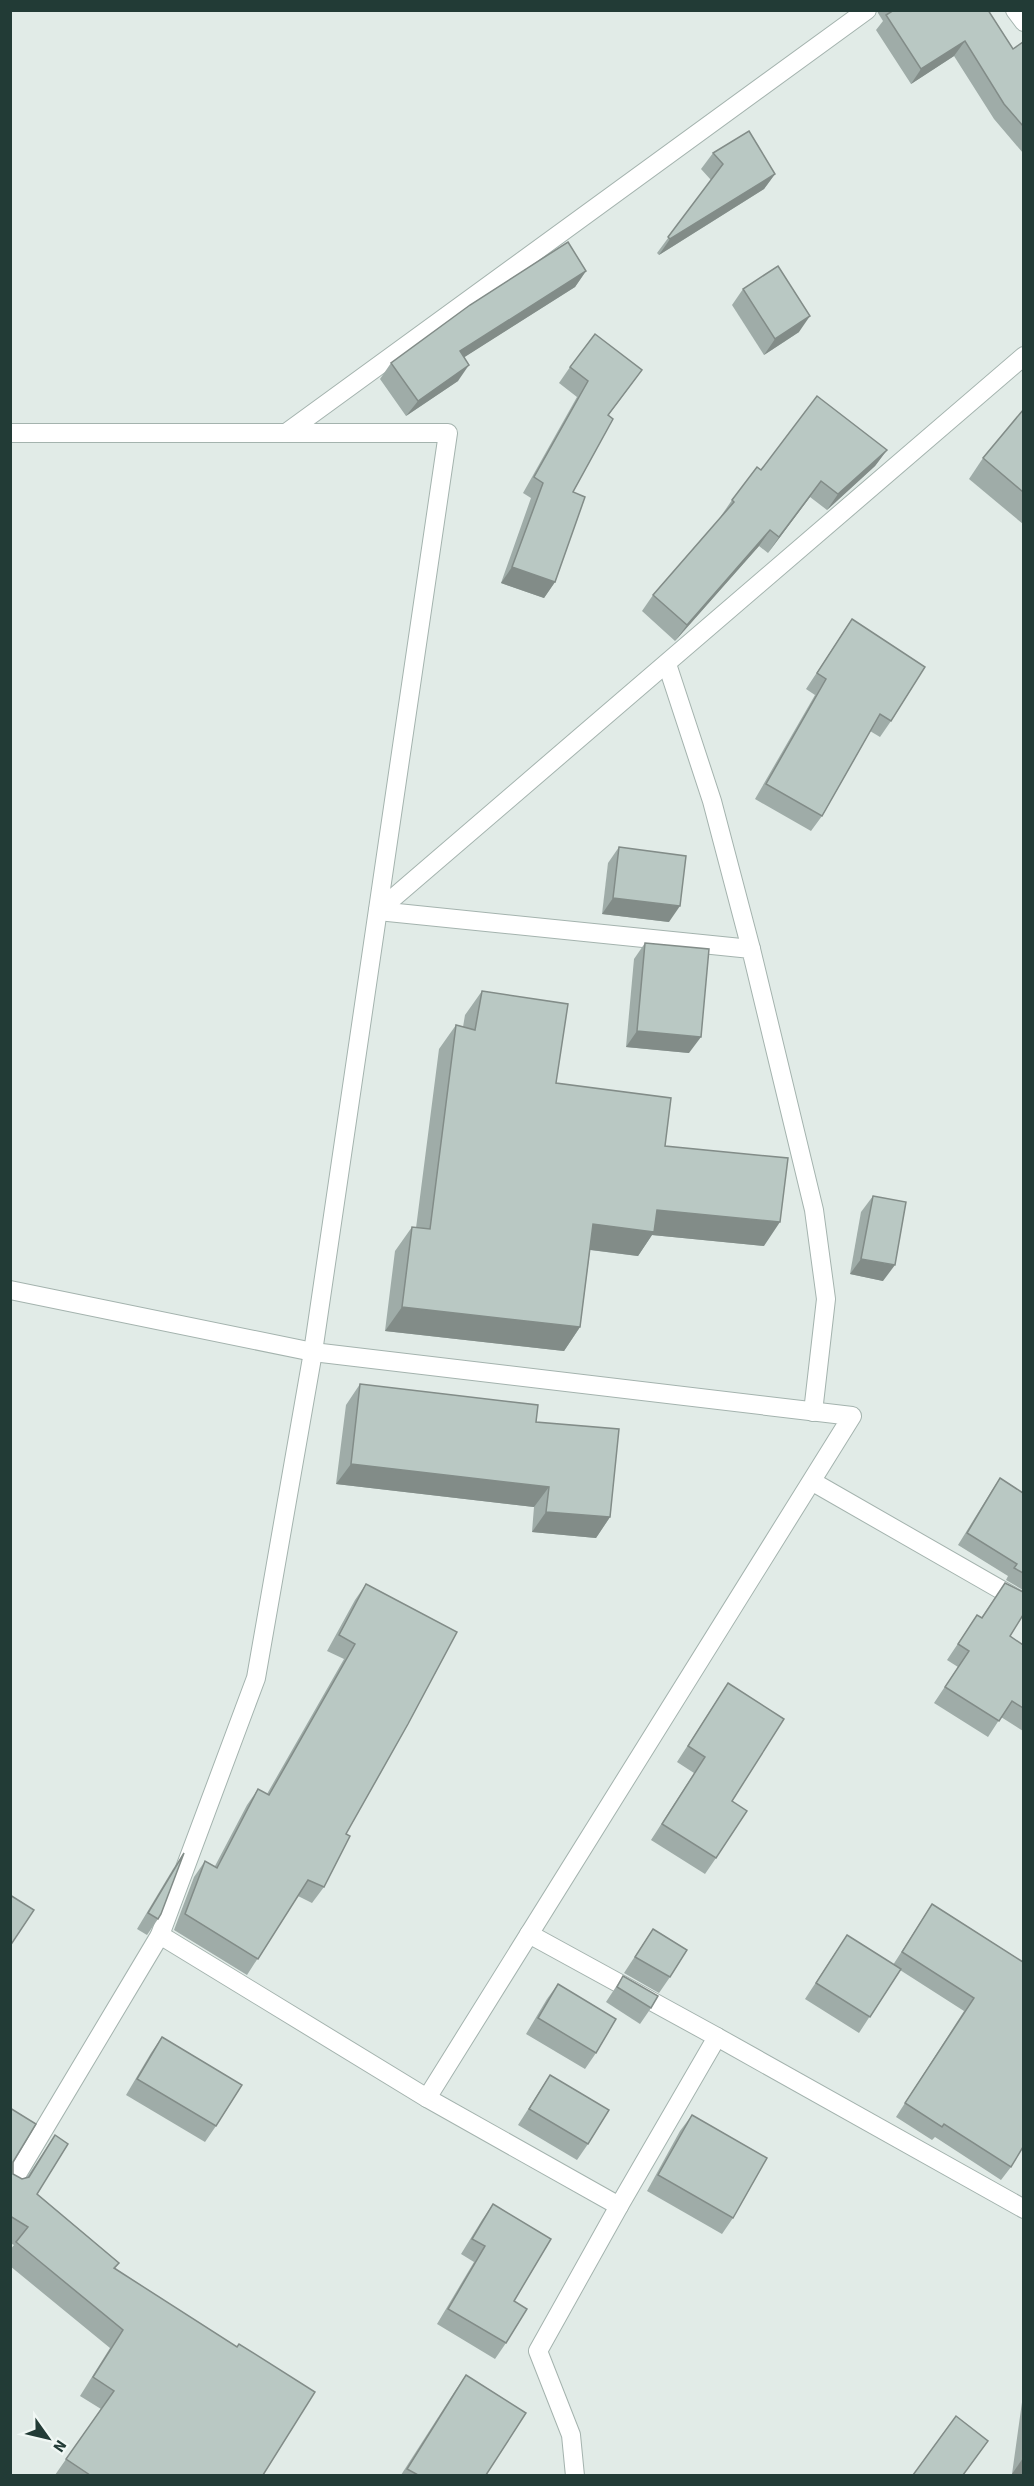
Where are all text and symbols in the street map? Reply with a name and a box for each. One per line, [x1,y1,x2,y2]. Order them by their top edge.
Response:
north arrow [18,2408,78,2468]
text: N [48,2435,72,2456]

